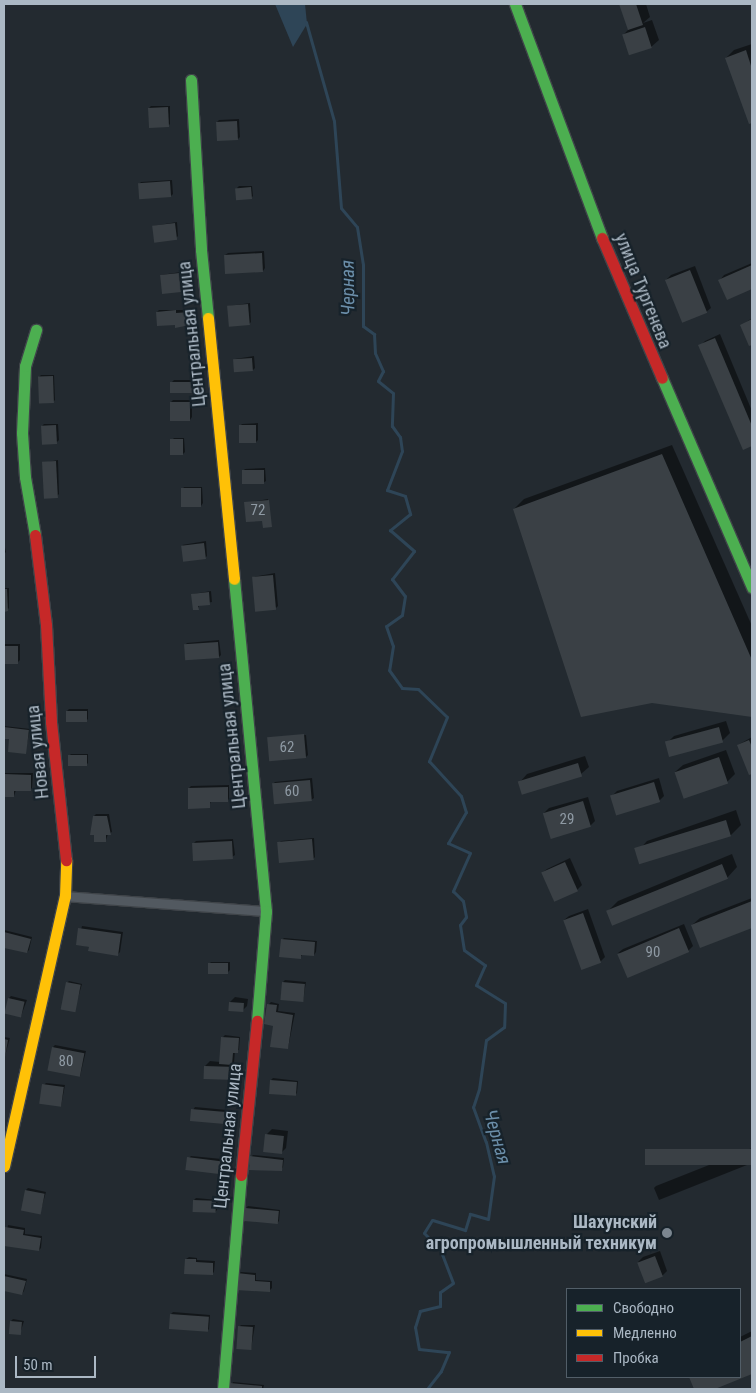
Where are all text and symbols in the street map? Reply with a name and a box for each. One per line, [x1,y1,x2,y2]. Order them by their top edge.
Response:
street label: улица Тургенева [610,230,676,352]
street label: Центральная улица [174,260,210,408]
water label: Черная [336,260,360,316]
house number: 72 [251,502,265,520]
street label: Центральная улица [214,662,250,810]
street label: Новая улица [22,704,54,800]
house number: 62 [280,739,294,757]
house number: 60 [285,783,299,801]
house number: 29 [560,811,574,829]
house number: 90 [646,944,660,962]
house number: 80 [59,1053,73,1071]
street label: Центральная улица [210,1062,246,1210]
water label: Черная [478,1107,516,1167]
place label: Шахунский агропромышленный техникум [426,1212,657,1254]
marker: Шахунский агропромышленный техникум [661,1227,673,1239]
legend [566,1288,741,1378]
text: Свободно [613,1299,674,1317]
text: Медленно [613,1324,677,1342]
scale bar [18,1346,99,1378]
text: Пробка [613,1349,659,1367]
text: 50 m [23,1356,53,1374]

